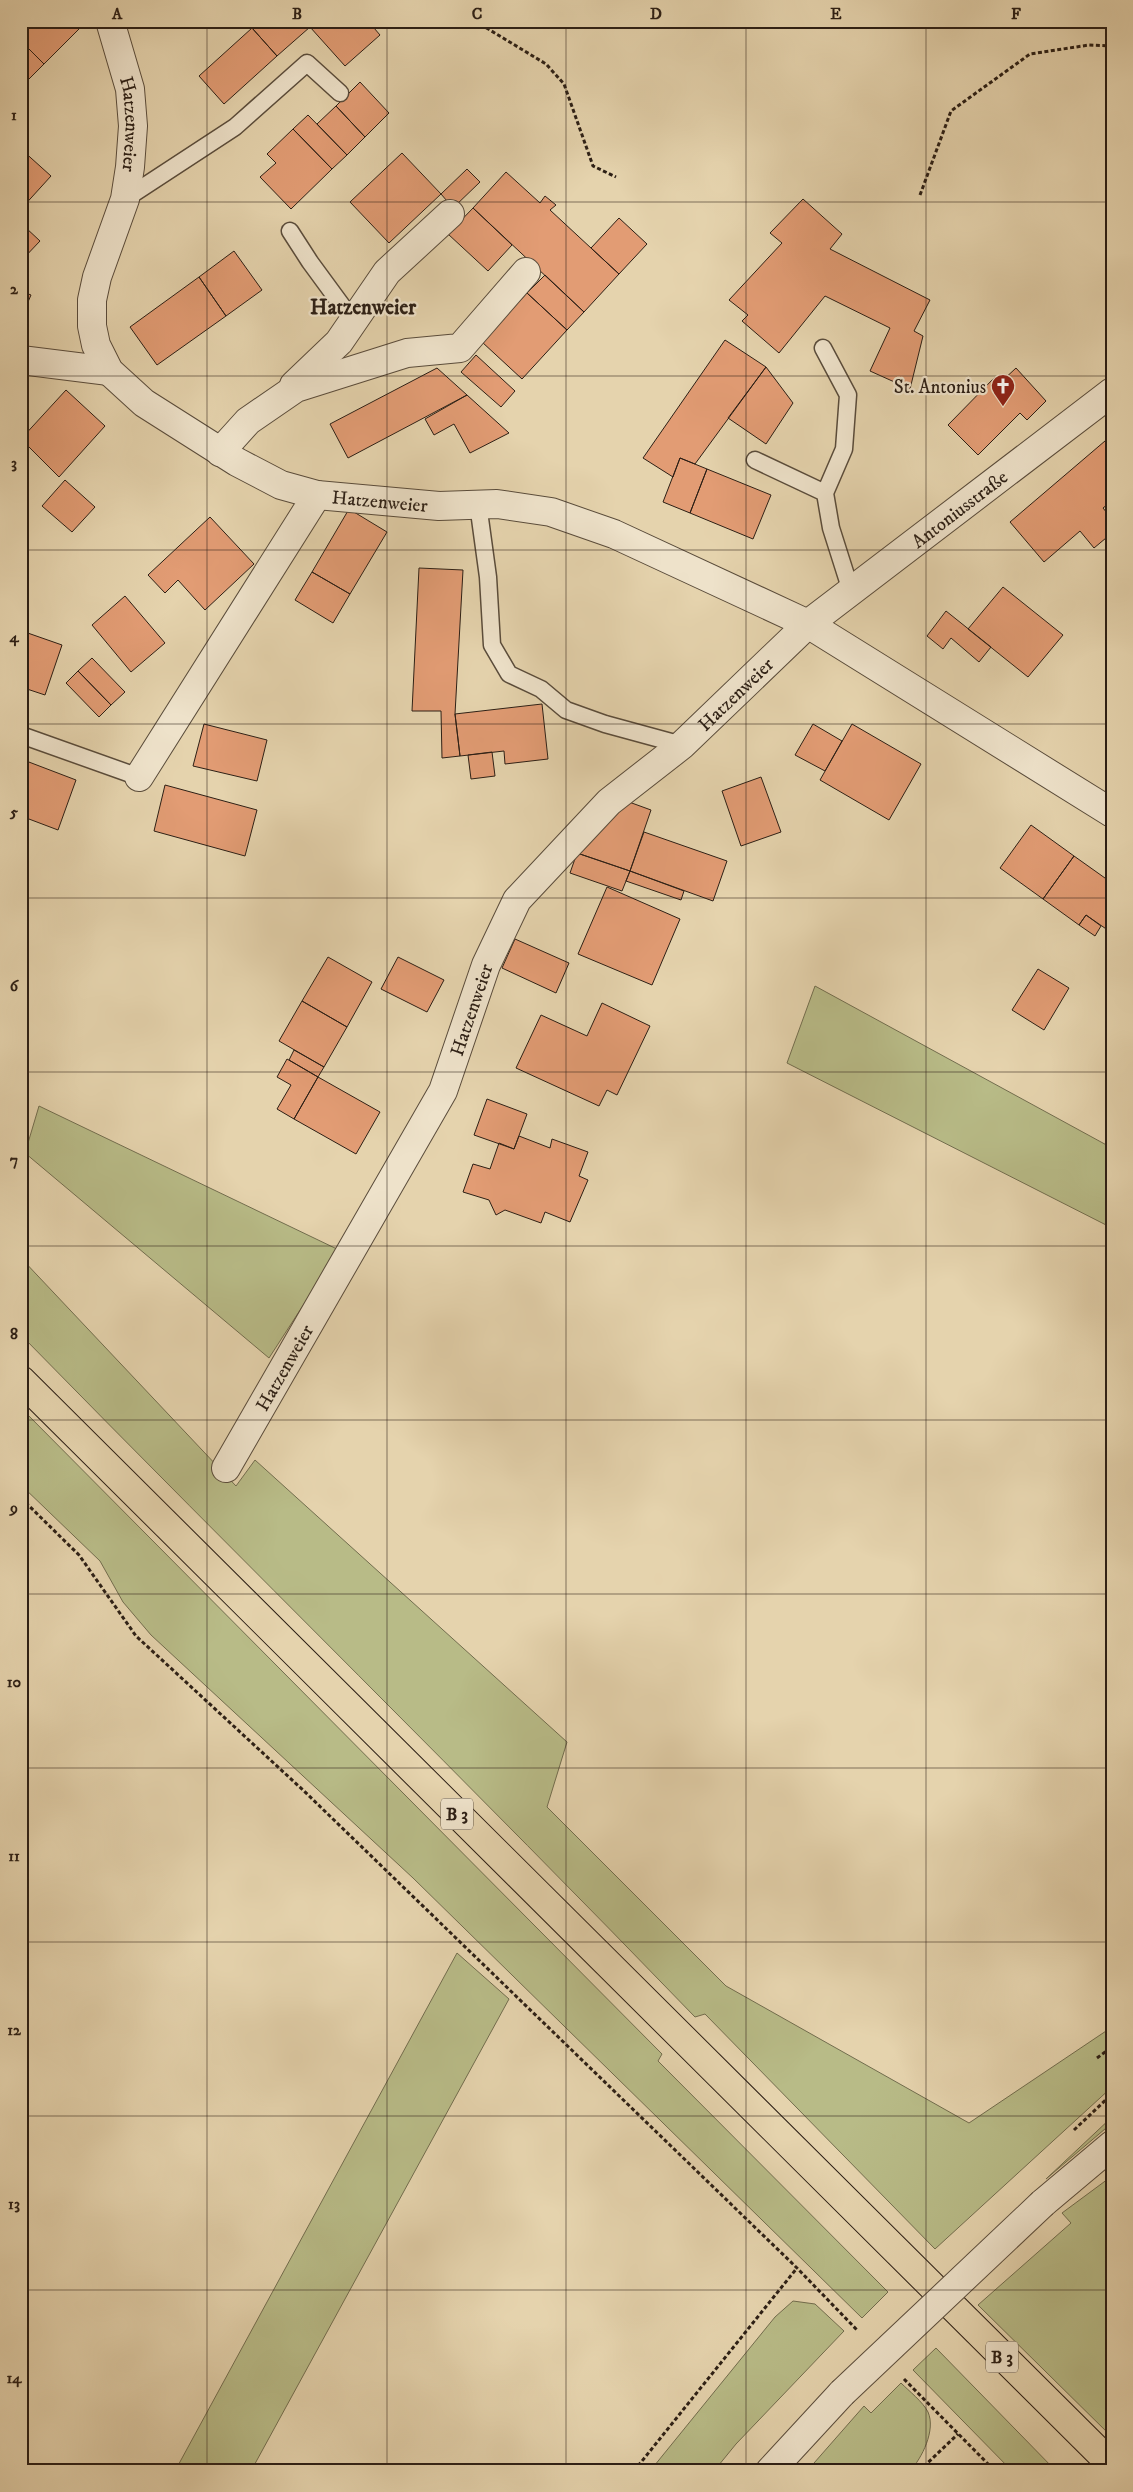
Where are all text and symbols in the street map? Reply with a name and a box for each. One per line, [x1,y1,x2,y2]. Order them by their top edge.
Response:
text: A [111,4,123,24]
text: B [292,4,302,24]
text: C [472,4,482,24]
text: D [650,4,662,24]
text: E [830,4,842,24]
text: F [1011,4,1021,24]
street label: Hatzenweier [114,74,143,173]
text: 1 [11,105,17,125]
text: 2 [10,279,19,299]
district label: Hatzenweier [310,295,417,321]
church icon: St. Antonius [990,373,1016,407]
place label: St. Antonius [894,376,986,399]
text: 3 [11,453,17,473]
street label: Antoniusstraße [908,466,1013,554]
street label: Hatzenweier [331,486,428,518]
text: 4 [8,627,19,647]
street label: Hatzenweier [694,653,779,736]
text: 5 [9,802,18,822]
street label: Hatzenweier [446,961,499,1059]
text: 6 [10,976,20,996]
text: 7 [10,1150,18,1170]
street label: Hatzenweier [251,1321,319,1416]
text: 8 [10,1324,18,1344]
text: 9 [9,1498,18,1518]
text: 10 [7,1672,22,1692]
road number: B 3 [441,1798,473,1830]
text: 11 [8,1846,20,1866]
text: 12 [7,2020,22,2040]
text: 13 [8,2194,20,2214]
road number: B 3 [986,2342,1018,2372]
text: 14 [6,2368,22,2388]

